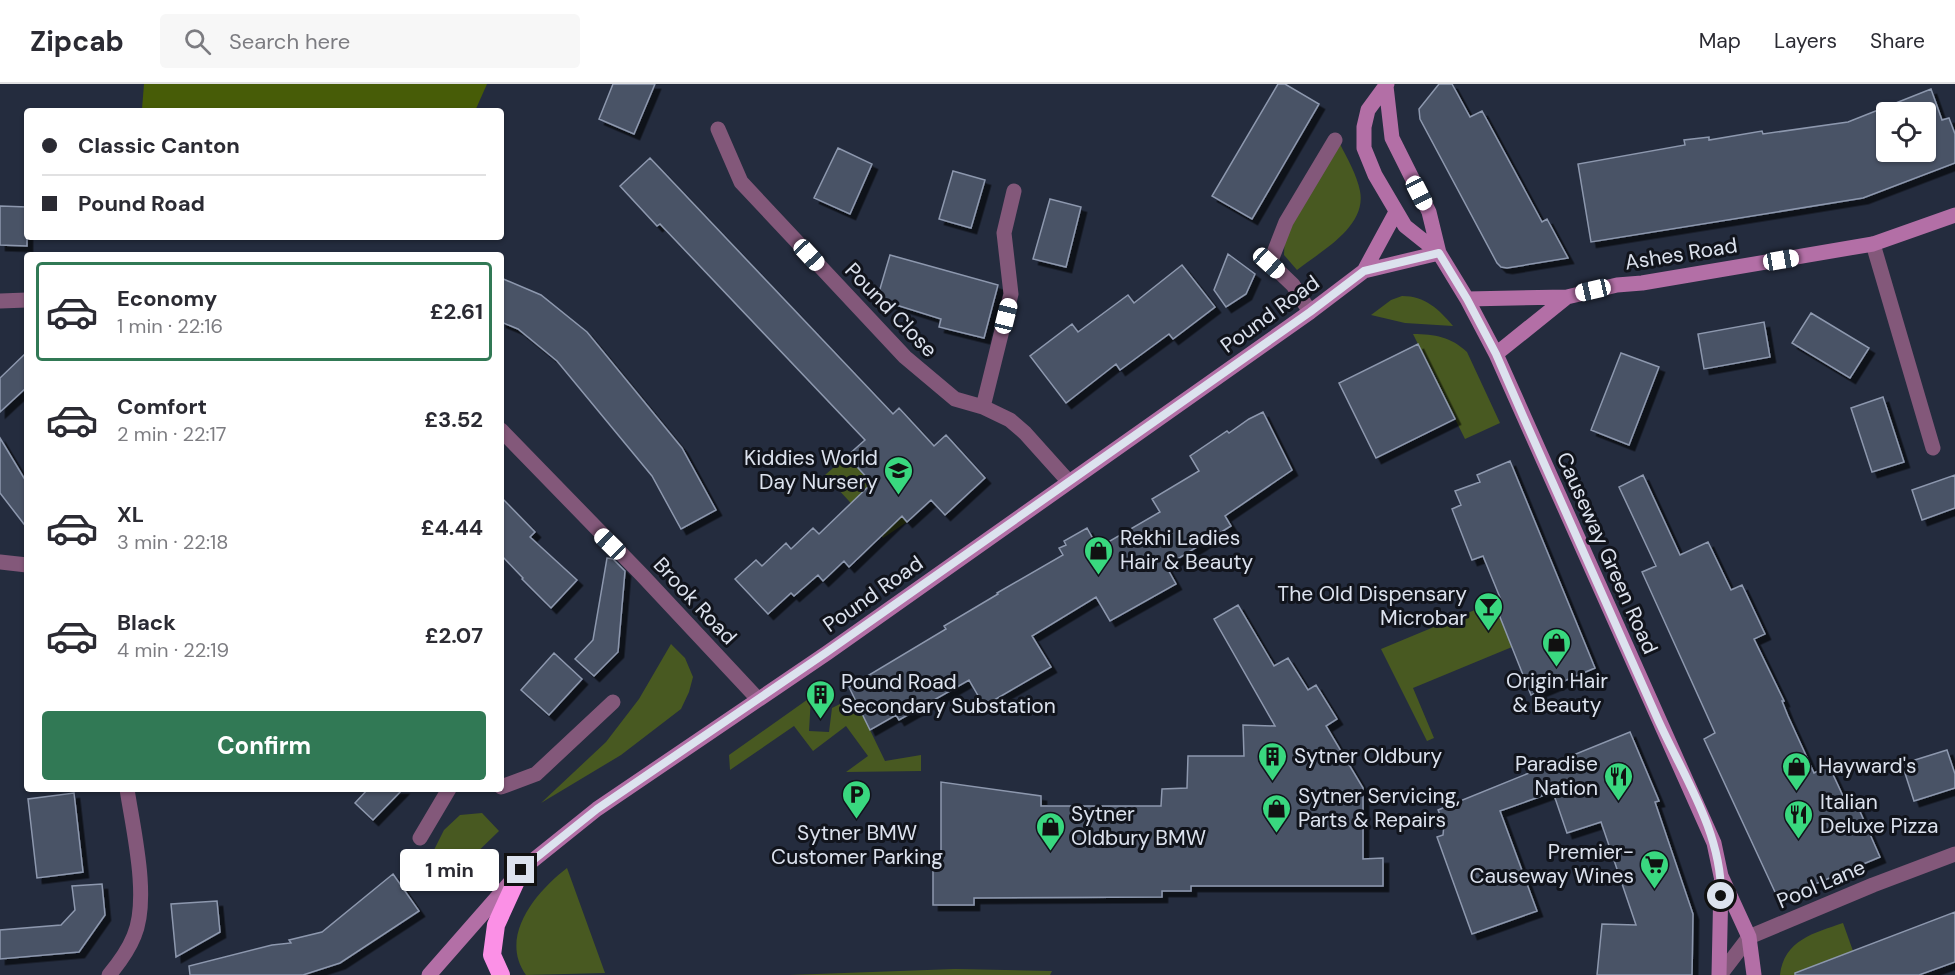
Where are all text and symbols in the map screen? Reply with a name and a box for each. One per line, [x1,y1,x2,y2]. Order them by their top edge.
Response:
search box [160,14,580,68]
text: Zipcab [30,23,124,60]
icon: search [181,25,214,58]
text: Search here [229,27,350,56]
text: Map [1699,27,1741,55]
text: Layers [1774,27,1837,55]
text: Share [1870,27,1925,55]
map controls [1876,102,1936,162]
button: locate [1876,102,1936,162]
text: Classic Canton [78,131,240,160]
car [1403,173,1435,213]
text: Pound Road [78,189,205,218]
street label: Ashes Road [1623,231,1739,277]
car [790,236,828,274]
car [1250,244,1288,282]
car [1762,248,1800,272]
street label: Pound Close [839,257,943,363]
street label: Pound Road [1215,269,1325,359]
car [1573,277,1613,303]
text: Economy [117,284,217,313]
icon: car [45,285,99,339]
car [993,296,1019,336]
text: £2.61 [430,297,483,326]
text: 1 min · 22:16 [117,313,223,339]
text: Comfort [117,392,207,421]
icon: car [45,393,99,447]
text: £3.52 [424,405,483,434]
text: 2 min · 22:17 [117,421,227,447]
place label: Kiddies World Day Nursery [744,444,878,496]
street label: Causeway Green Road [1550,448,1664,658]
school or university icon: Kiddies World Day Nursery [883,454,915,496]
text: XL [117,500,144,529]
icon: car [45,501,99,555]
text: £4.44 [421,513,483,542]
place label: Rekhi Ladies Hair & Beauty [1120,524,1253,576]
car [591,525,629,563]
text: 3 min · 22:18 [117,529,228,555]
shop icon: Rekhi Ladies Hair & Beauty [1083,534,1115,576]
street label: Pound Road [818,549,928,639]
street label: Brook Road [647,551,743,651]
place label: The Old Dispensary Microbar [1277,580,1467,632]
bar icon: The Old Dispensary Microbar [1472,590,1504,632]
text: Black [117,608,176,637]
icon: car [45,609,99,663]
text: £2.07 [425,621,483,650]
shop icon: Origin Hair & Beauty [1541,626,1573,668]
text: 4 min · 22:19 [117,637,229,663]
place label: Origin Hair & Beauty [1506,667,1608,719]
place label: Pound Road Secondary Substation [841,668,1056,720]
building icon: Pound Road Secondary Substation [804,678,836,720]
button: Confirm [42,711,486,780]
building icon: Sytner Oldbury [1257,740,1289,782]
place label: Sytner Oldbury [1294,742,1442,770]
place label: Paradise Nation [1515,750,1598,802]
shop icon: Hayward's [1781,750,1813,792]
place label: Hayward's [1818,752,1917,780]
restaurant icon: Paradise Nation [1603,760,1635,802]
parking icon: Sytner BMW Customer Parking [841,778,873,820]
place label: Sytner Servicing, Parts & Repairs [1298,782,1460,834]
place label: Italian Deluxe Pizza [1820,788,1938,840]
shop icon: Sytner Servicing, Parts & Repairs [1261,792,1293,834]
restaurant icon: Italian Deluxe Pizza [1783,798,1815,840]
place label: Sytner Oldbury BMW [1071,800,1206,852]
shop icon: Sytner Oldbury BMW [1034,810,1066,852]
place label: Sytner BMW Customer Parking [771,819,943,871]
place label: Premier- Causeway Wines [1470,838,1634,890]
supermarket icon: Premier- Causeway Wines [1639,848,1671,890]
callout: 1 min [401,849,500,891]
street label: Pool Lane [1773,853,1869,915]
route end [507,856,534,883]
text: 1 min [425,857,474,883]
route start [1707,882,1734,909]

